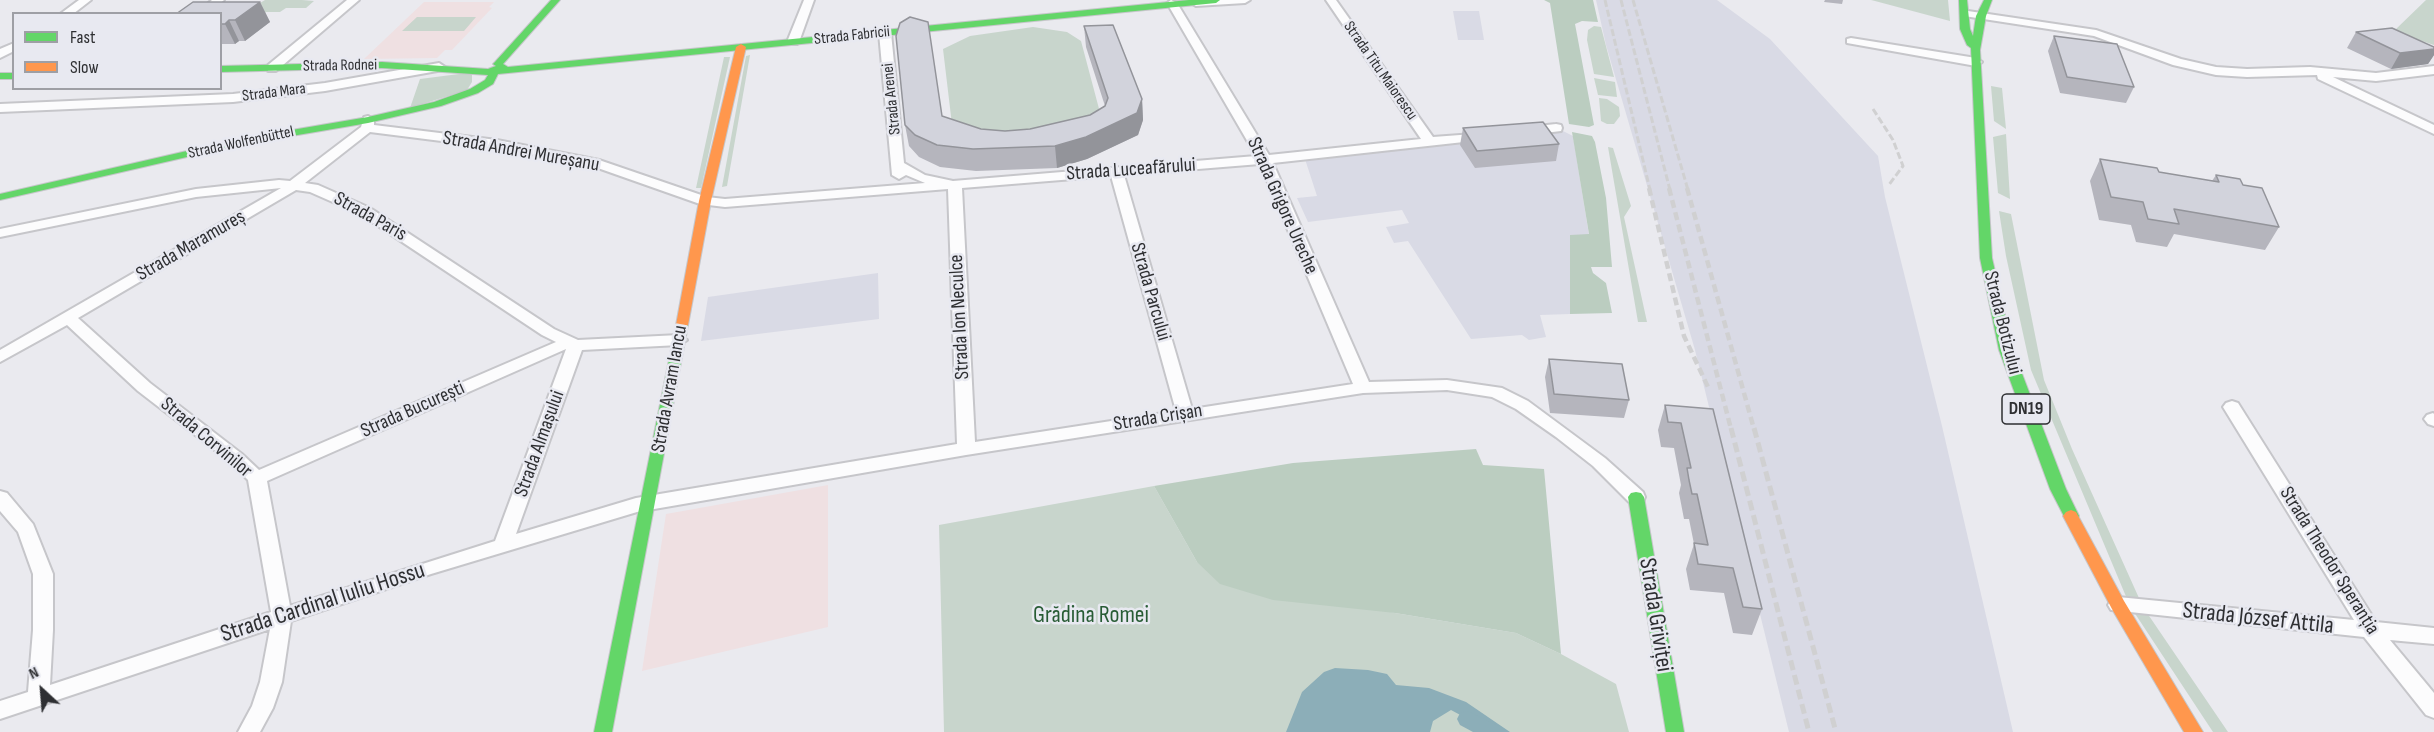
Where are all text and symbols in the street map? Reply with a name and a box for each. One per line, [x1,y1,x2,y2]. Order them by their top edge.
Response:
legend [12,12,222,90]
street label: Strada Titu Maiorescu [1339,18,1421,124]
street label: Strada Fabricii [813,22,891,50]
text: Fast [70,27,95,48]
street label: Strada Rodnei [303,56,377,76]
text: Slow [70,57,99,78]
street label: Strada Arenei [879,62,905,136]
street label: Strada Mara [241,80,307,106]
street label: Strada Wolfenbüttel [187,122,295,164]
street label: Strada Andrei Mureșanu [441,126,601,178]
street label: Strada Grigore Ureche [1241,134,1323,278]
street label: Strada Luceafărului [1066,154,1196,186]
street label: Strada Paris [329,187,411,247]
street label: Strada Maramureș [132,205,250,287]
street label: Strada Parcului [1125,240,1175,344]
street label: Strada Ion Neculce [945,254,975,380]
street label: Strada Botizului [1978,269,2026,377]
street label: Strada Avram Iancu [647,323,693,455]
street label: Strada București [357,376,469,444]
street label: Strada Almașului [510,388,570,500]
street label: Strada Corvinilor [155,393,257,483]
road number: DN19 [2002,394,2050,424]
street label: Strada Crișan [1112,399,1204,437]
street label: Strada Theodor Speranția [2274,483,2384,639]
street label: Strada Cardinal Iuliu Hossu [217,556,429,650]
street label: Strada Griviței [1632,556,1678,674]
street label: Strada József Attila [2181,597,2335,641]
park label: Grădina Romei [1033,602,1149,630]
north arrow [12,660,72,720]
text: N [26,663,42,684]

